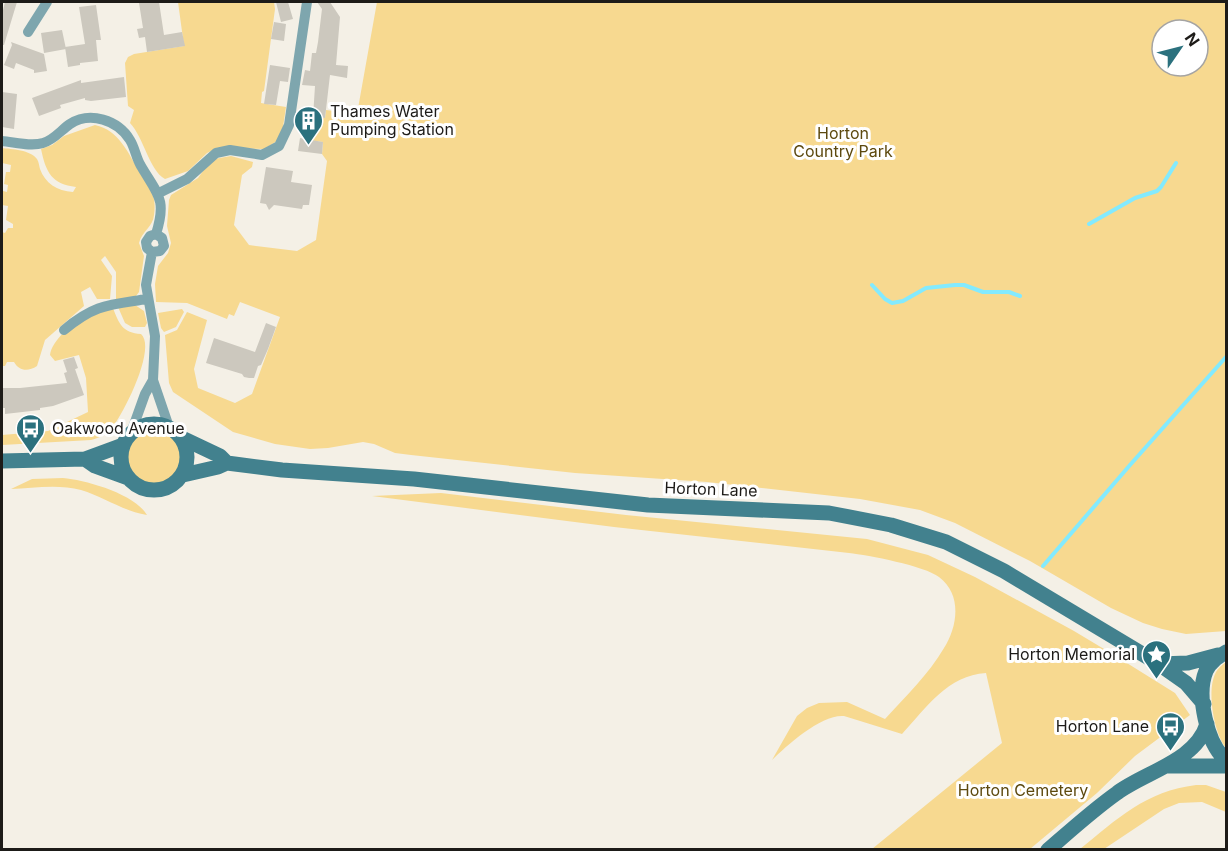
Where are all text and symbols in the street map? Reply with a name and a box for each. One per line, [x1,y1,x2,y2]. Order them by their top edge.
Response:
north arrow [1150,18,1210,78]
text: N [1181,29,1204,50]
place label: Thames Water Pumping Station [330,101,454,139]
building icon: Thames Water Pumping Station [293,104,325,146]
park label: Horton Country Park [793,123,893,161]
bus stop icon: Oakwood Avenue [15,412,47,454]
place label: Oakwood Avenue [52,418,185,438]
street label: Horton Lane [664,477,758,501]
place icon: Horton Memorial [1140,638,1172,680]
place label: Horton Memorial [1008,644,1135,664]
bus stop icon: Horton Lane [1154,710,1186,752]
place label: Horton Lane [1056,716,1149,736]
park label: Horton Cemetery [958,780,1088,800]

